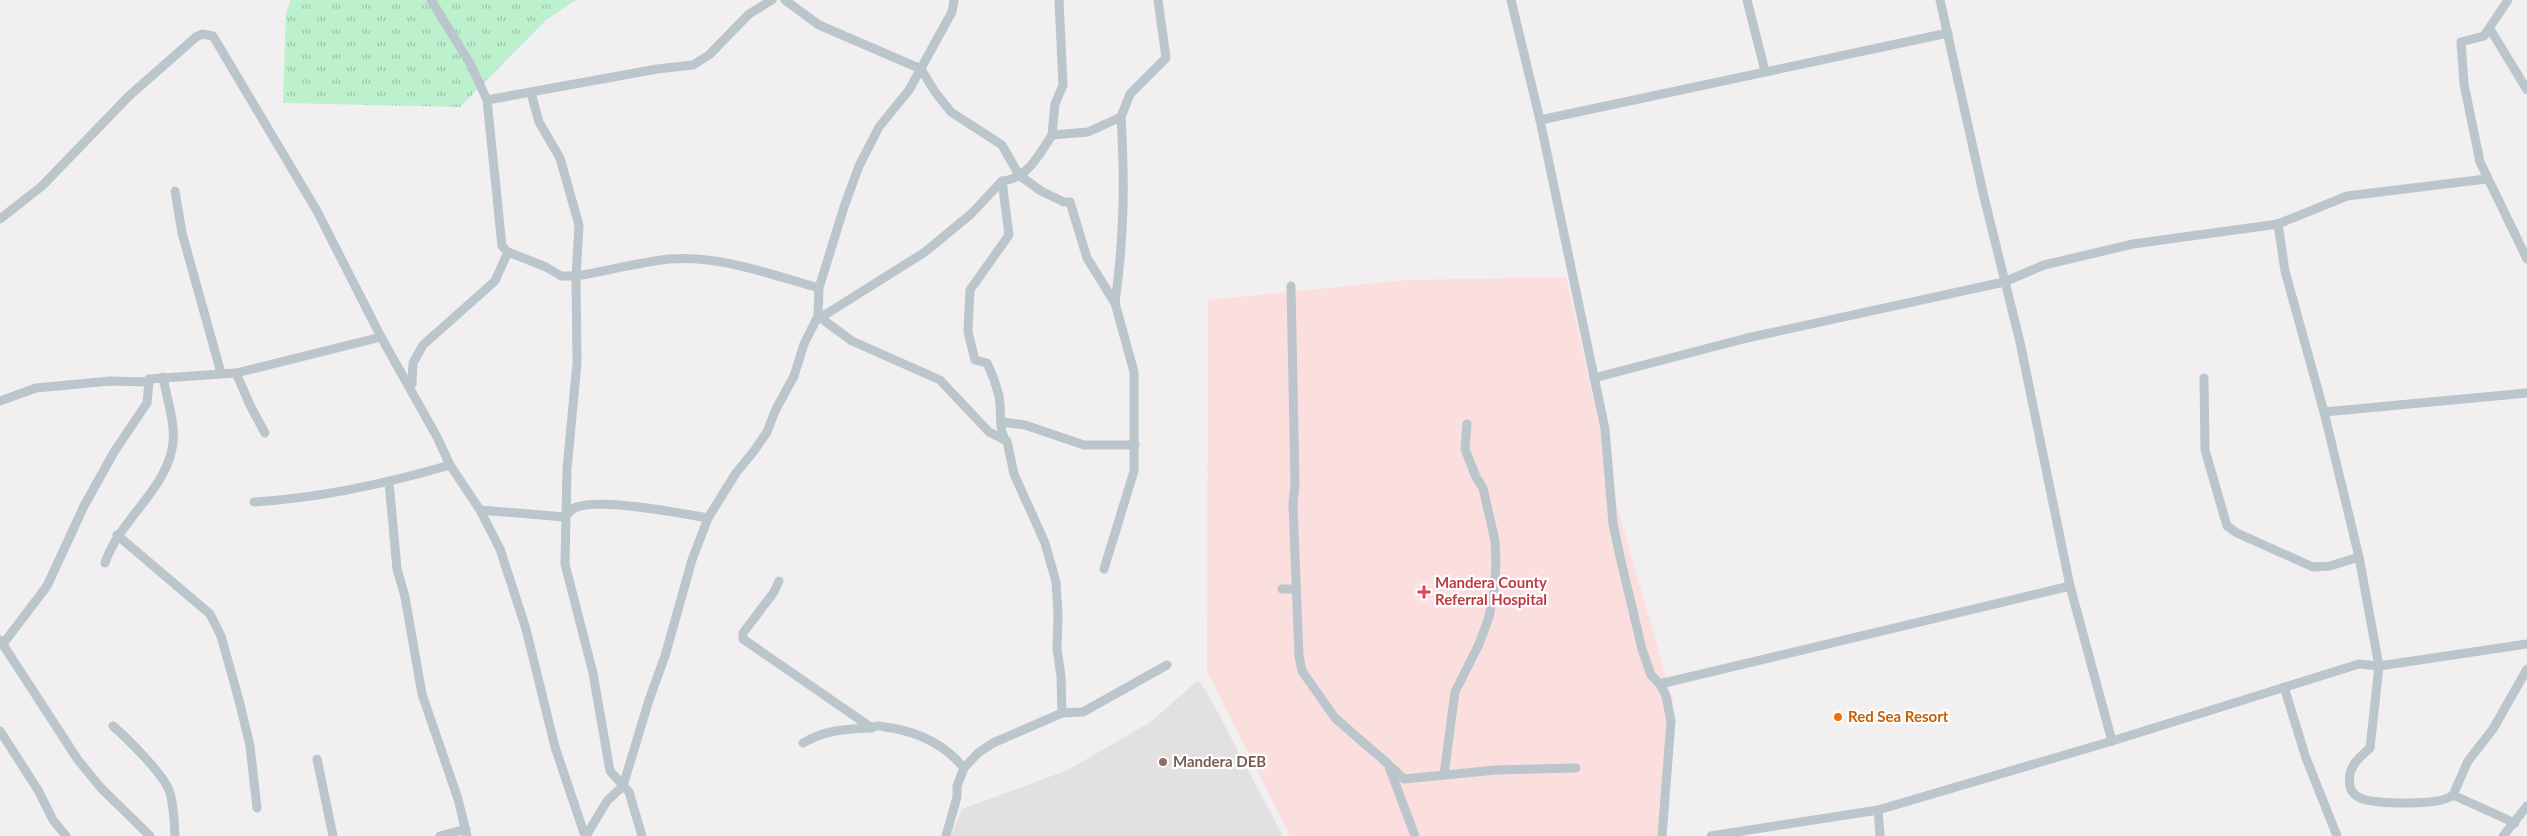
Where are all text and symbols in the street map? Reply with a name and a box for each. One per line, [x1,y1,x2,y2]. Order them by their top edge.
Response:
place label: Mandera County Referral Hospital [1435,573,1547,608]
marker: Mandera County Referral Hospital [1417,585,1431,599]
place label: Red Sea Resort [1848,707,1949,725]
marker: Red Sea Resort [1832,711,1844,723]
place label: Mandera DEB [1173,752,1266,770]
marker: Mandera DEB [1157,756,1169,768]

